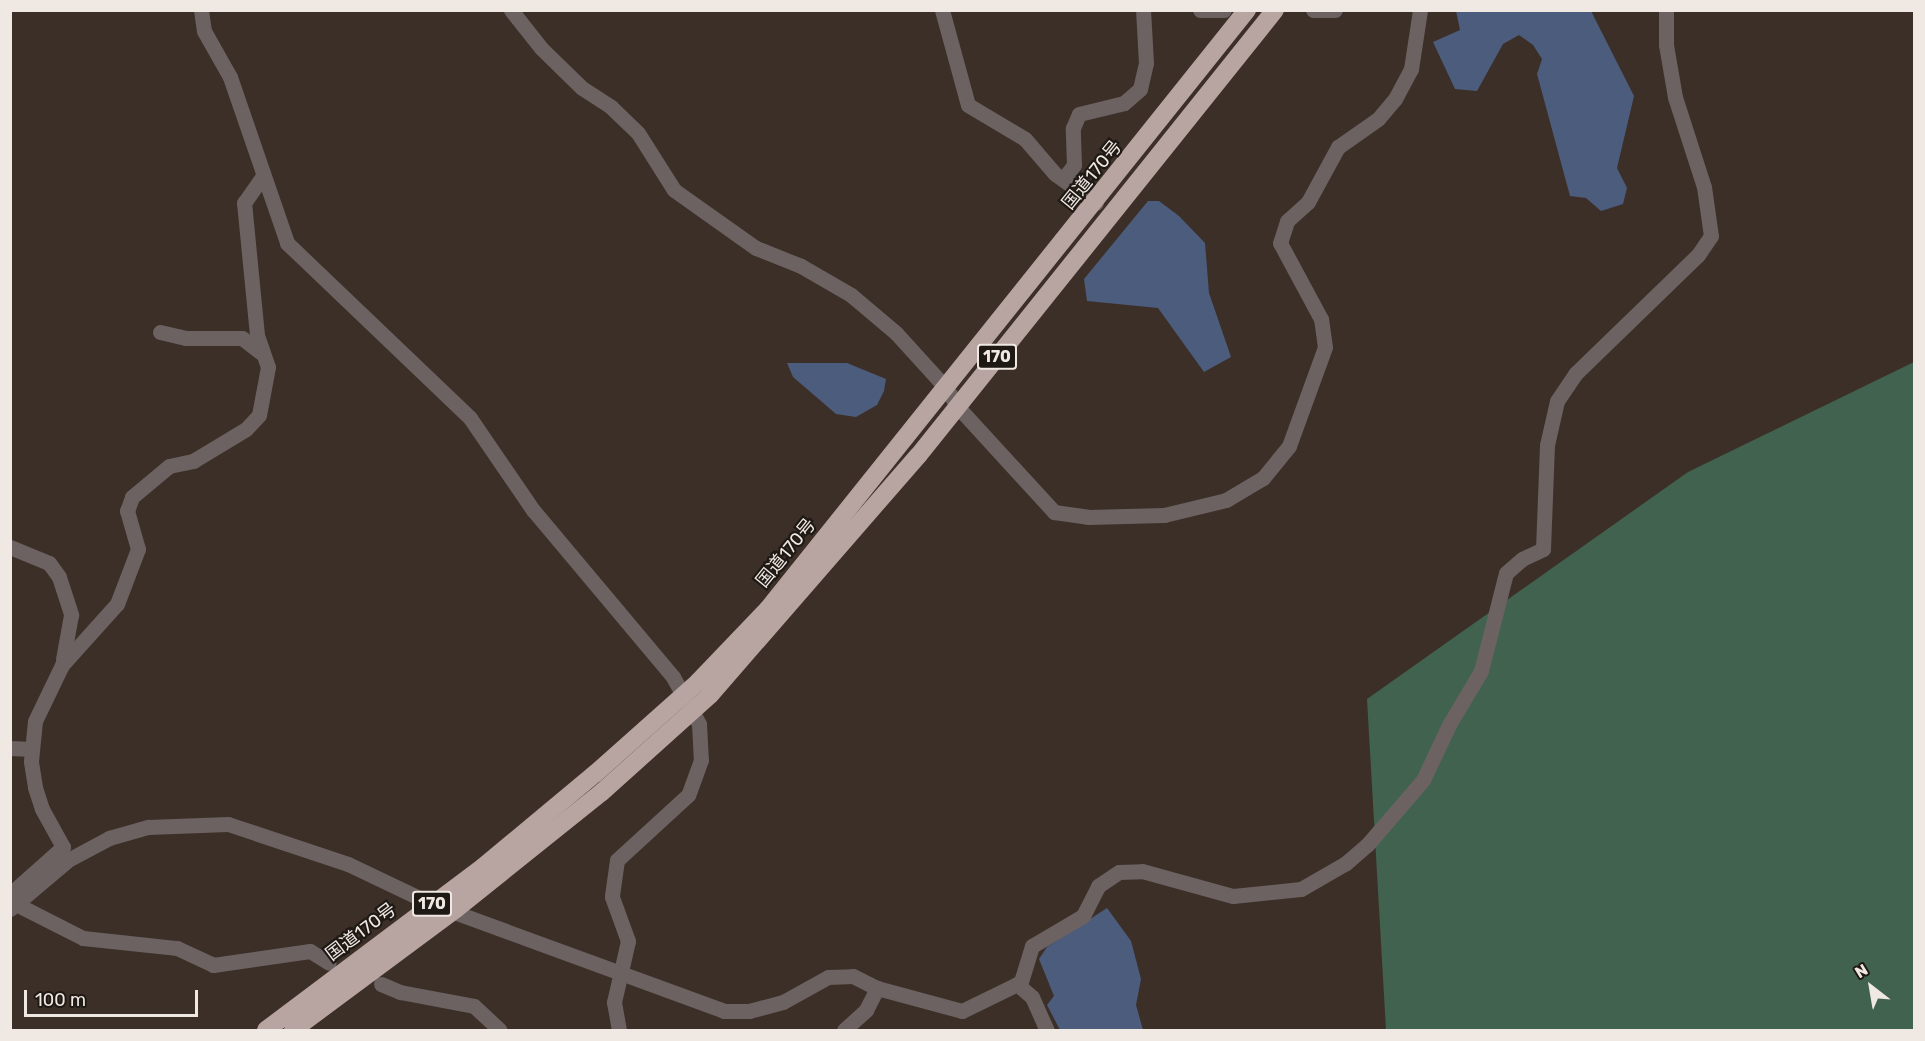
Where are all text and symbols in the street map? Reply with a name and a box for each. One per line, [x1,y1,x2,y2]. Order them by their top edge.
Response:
street label: 国道170号 [1058,136,1126,214]
road number: 170 [976,344,1018,370]
street label: 国道170号 [752,514,820,592]
road number: 170 [411,891,453,917]
street label: 国道170号 [322,899,400,965]
north arrow [1841,957,1901,1017]
text: N [1852,960,1871,982]
scale bar [27,978,201,1016]
text: 100 m [35,989,86,1011]

